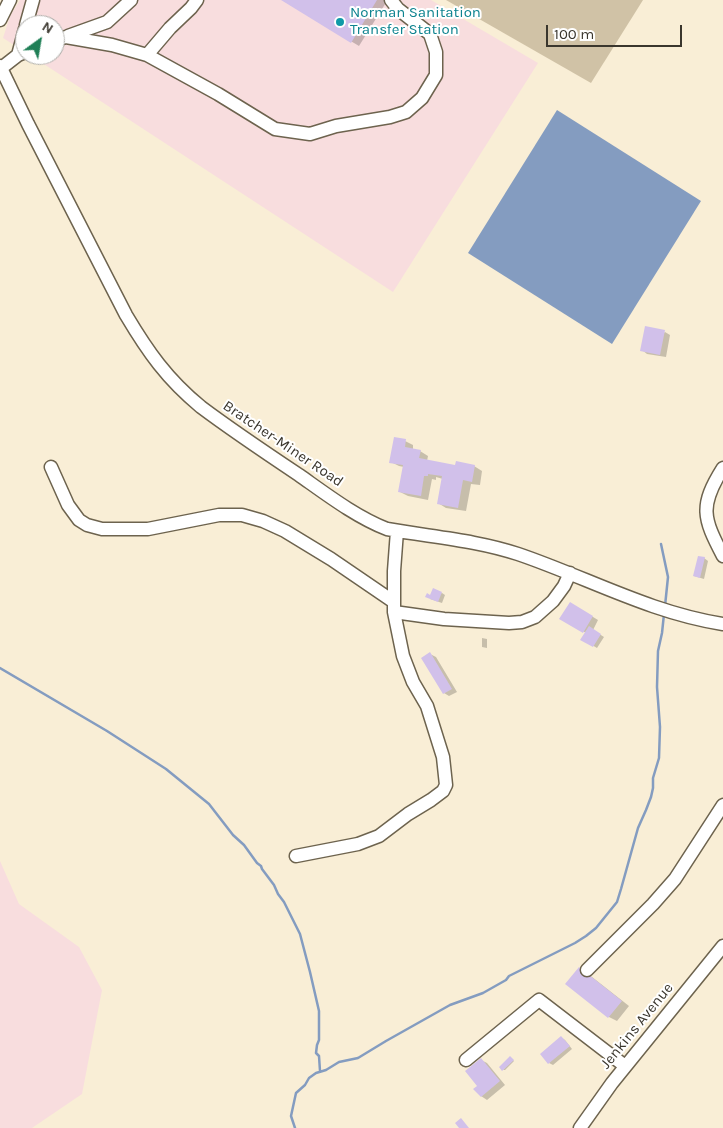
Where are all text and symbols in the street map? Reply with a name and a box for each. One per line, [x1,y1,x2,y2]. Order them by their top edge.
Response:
place label: Norman Sanitation Transfer Station [350,4,481,39]
north arrow [15,15,65,65]
scale bar [548,15,684,47]
marker: Norman Sanitation Transfer Station [334,16,346,28]
text: N [39,18,56,38]
text: 100 m [554,25,594,43]
street label: Bratcher-Miner Road [219,397,347,491]
street label: Jenkins Avenue [597,979,677,1073]

